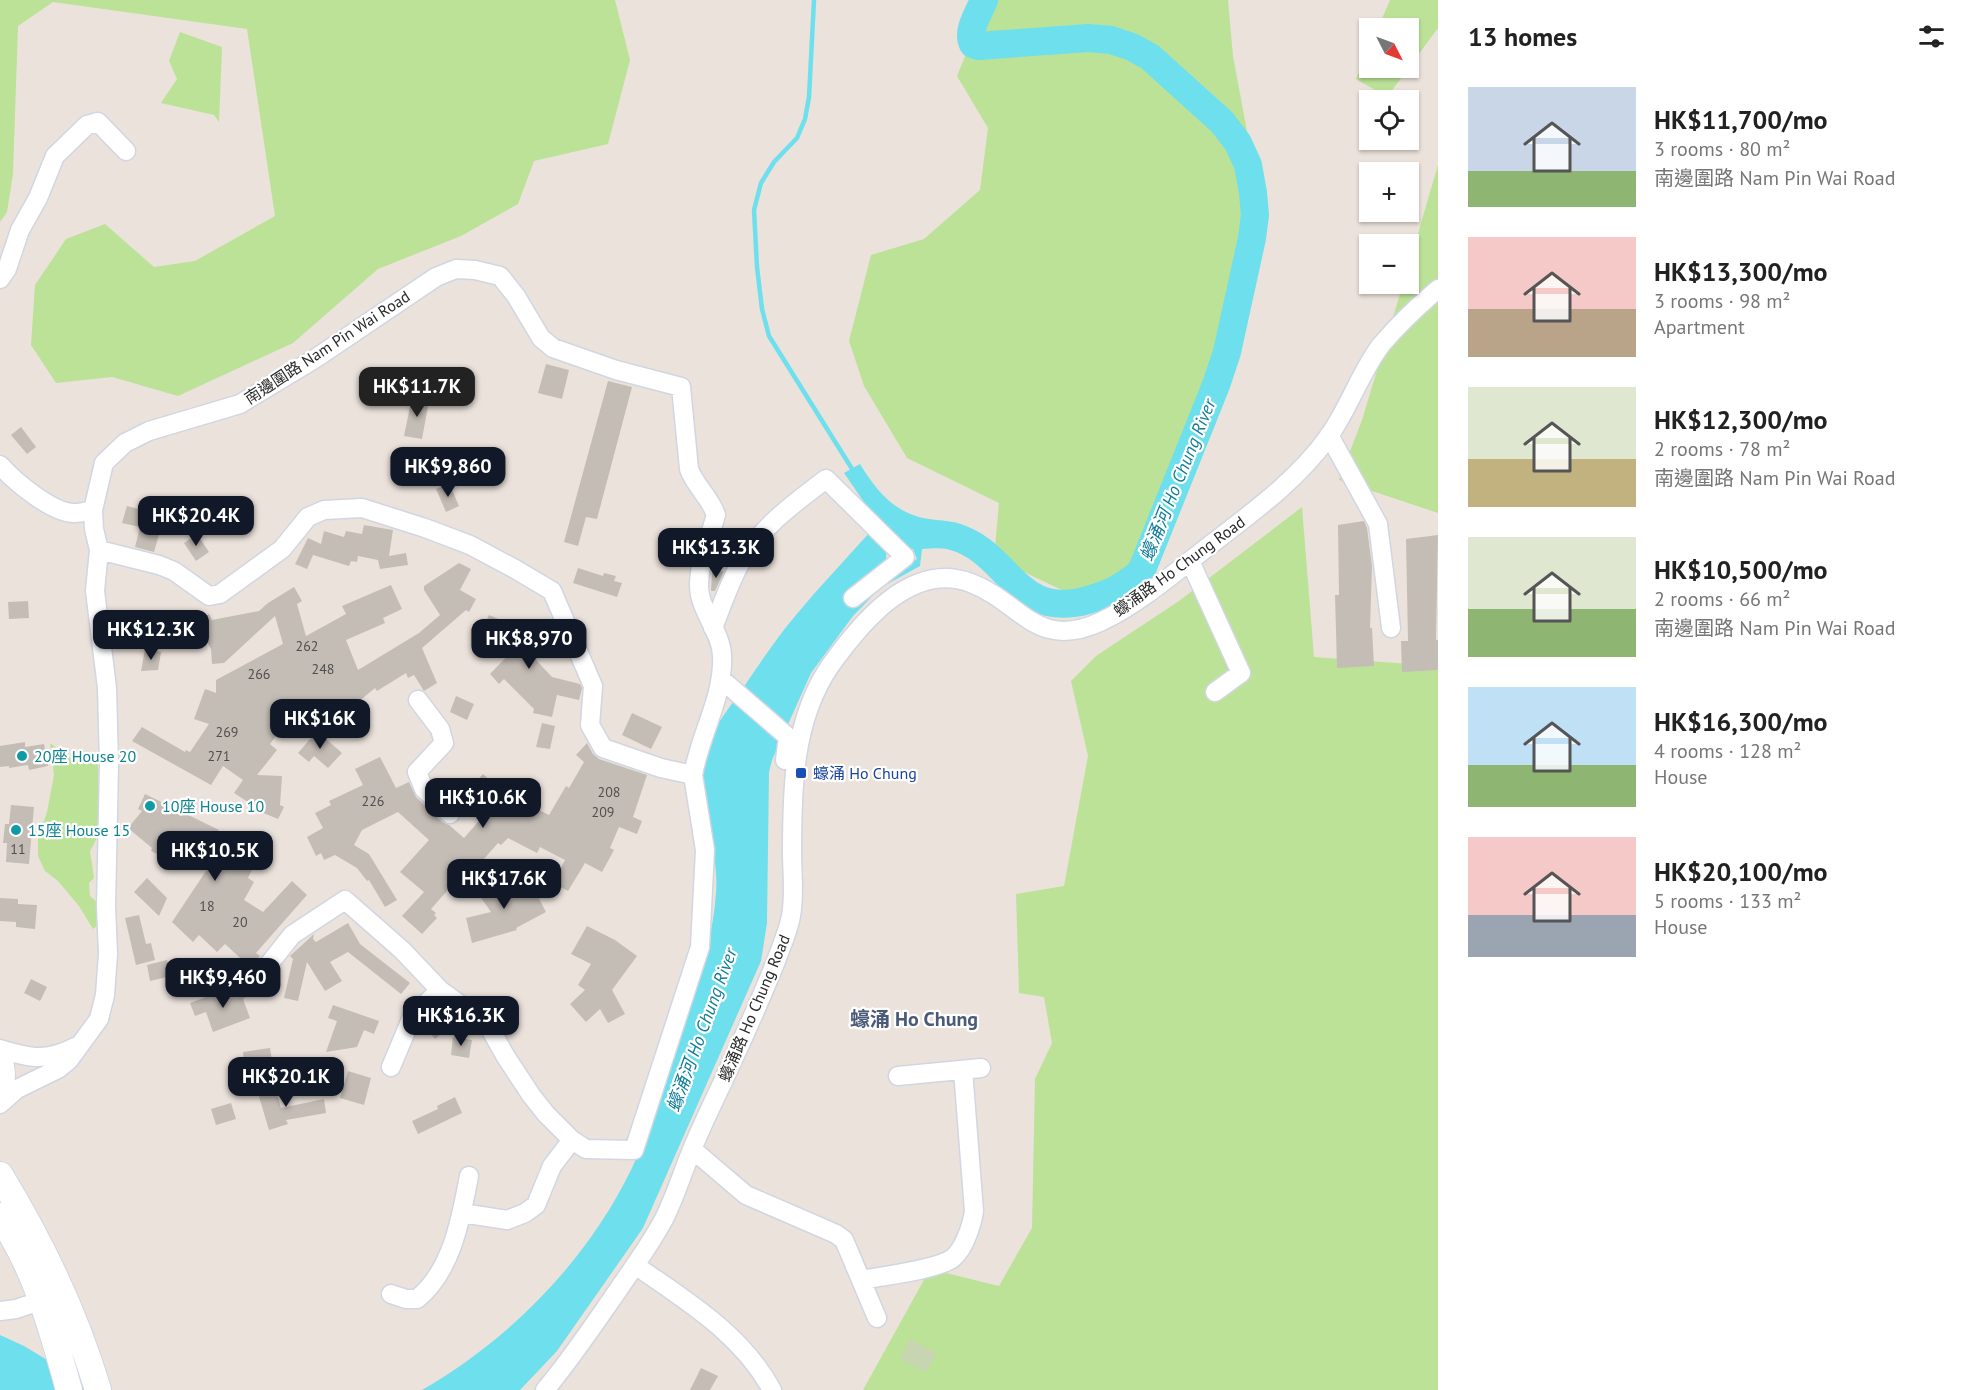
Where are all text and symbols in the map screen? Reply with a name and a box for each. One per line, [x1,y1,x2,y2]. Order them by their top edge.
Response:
north arrow [1359,18,1419,78]
map controls [1359,18,1419,294]
text: 13 homes [1468,20,1577,53]
icon: filters [1915,20,1948,53]
button: locate [1359,90,1419,150]
text: HK$11,700/mo [1654,103,1828,136]
icon: home [1516,111,1588,183]
text: 3 rooms · 80 m² [1654,136,1790,162]
button: + [1359,162,1419,222]
text: 南邊圍路 Nam Pin Wai Road [1654,165,1895,191]
button: − [1359,234,1419,294]
text: HK$13,300/mo [1654,255,1828,288]
icon: home [1516,261,1588,333]
street label: 南邊圍路 Nam Pin Wai Road [241,286,413,408]
text: 3 rooms · 98 m² [1654,288,1790,314]
text: Apartment [1654,314,1745,340]
pin: HK$11.7K [355,367,479,418]
text: HK$11.7K [373,373,461,399]
water label: 蠔涌河 Ho Chung River [1135,395,1221,564]
text: HK$12,300/mo [1654,403,1828,436]
icon: home [1516,411,1588,483]
text: 2 rooms · 78 m² [1654,436,1790,462]
pin: HK$9,860 [386,447,510,498]
text: HK$9,860 [404,453,492,479]
text: 南邊圍路 Nam Pin Wai Road [1654,465,1895,491]
pin: HK$20.4K [134,496,258,547]
text: HK$20.4K [152,502,240,528]
street label: 蠔涌路 Ho Chung Road [1109,512,1249,620]
pin: HK$13.3K [654,528,778,579]
text: HK$13.3K [672,534,760,560]
text: HK$10,500/mo [1654,553,1828,586]
icon: home [1516,561,1588,633]
text: 2 rooms · 66 m² [1654,586,1790,612]
pin: HK$12.3K [89,610,213,661]
text: 南邊圍路 Nam Pin Wai Road [1654,615,1895,641]
text: HK$12.3K [107,616,195,642]
pin: HK$8,970 [467,619,591,670]
text: HK$8,970 [485,625,573,651]
house number: 262 [296,637,318,655]
house number: 248 [312,660,334,678]
house number: 266 [248,665,270,683]
pin: HK$16K [271,699,369,750]
text: HK$16K [284,705,356,731]
text: HK$16,300/mo [1654,705,1828,738]
icon: home [1516,711,1588,783]
house number: 269 [216,723,238,741]
text: 4 rooms · 128 m² [1654,738,1801,764]
place label: 20座 House 20 [34,746,137,766]
house number: 271 [208,747,230,765]
marker: 20座 House 20 [15,749,29,763]
place label: 蠔涌 Ho Chung [813,763,917,783]
text: House [1654,764,1708,790]
marker: 蠔涌 Ho Chung [794,766,808,780]
pin: HK$10.6K [421,778,545,829]
house number: 208 [598,783,620,801]
text: HK$10.6K [439,784,527,810]
house number: 226 [362,792,384,810]
place label: 10座 House 10 [162,796,265,816]
marker: 10座 House 10 [143,799,157,813]
house number: 209 [592,803,614,821]
place label: 15座 House 15 [28,820,130,840]
marker: 15座 House 15 [9,823,23,837]
pin: HK$10.5K [153,831,277,882]
text: HK$10.5K [171,837,259,863]
house number: 11 [10,840,26,858]
text: HK$20,100/mo [1654,855,1828,888]
pin: HK$17.6K [442,859,566,910]
icon: home [1516,861,1588,933]
text: HK$17.6K [461,865,547,891]
text: 5 rooms · 133 m² [1654,888,1801,914]
house number: 18 [199,897,215,915]
house number: 20 [232,913,248,931]
text: House [1654,914,1708,940]
street label: 蠔涌路 Ho Chung Road [714,931,794,1085]
water label: 蠔涌河 Ho Chung River [661,944,742,1115]
pin: HK$9,460 [161,958,285,1009]
text: HK$9,460 [179,964,267,990]
pin: HK$16.3K [399,996,523,1047]
text: HK$16.3K [417,1002,505,1028]
district label: 蠔涌 Ho Chung [850,1006,978,1032]
pin: HK$20.1K [224,1057,348,1108]
text: HK$20.1K [242,1063,330,1089]

